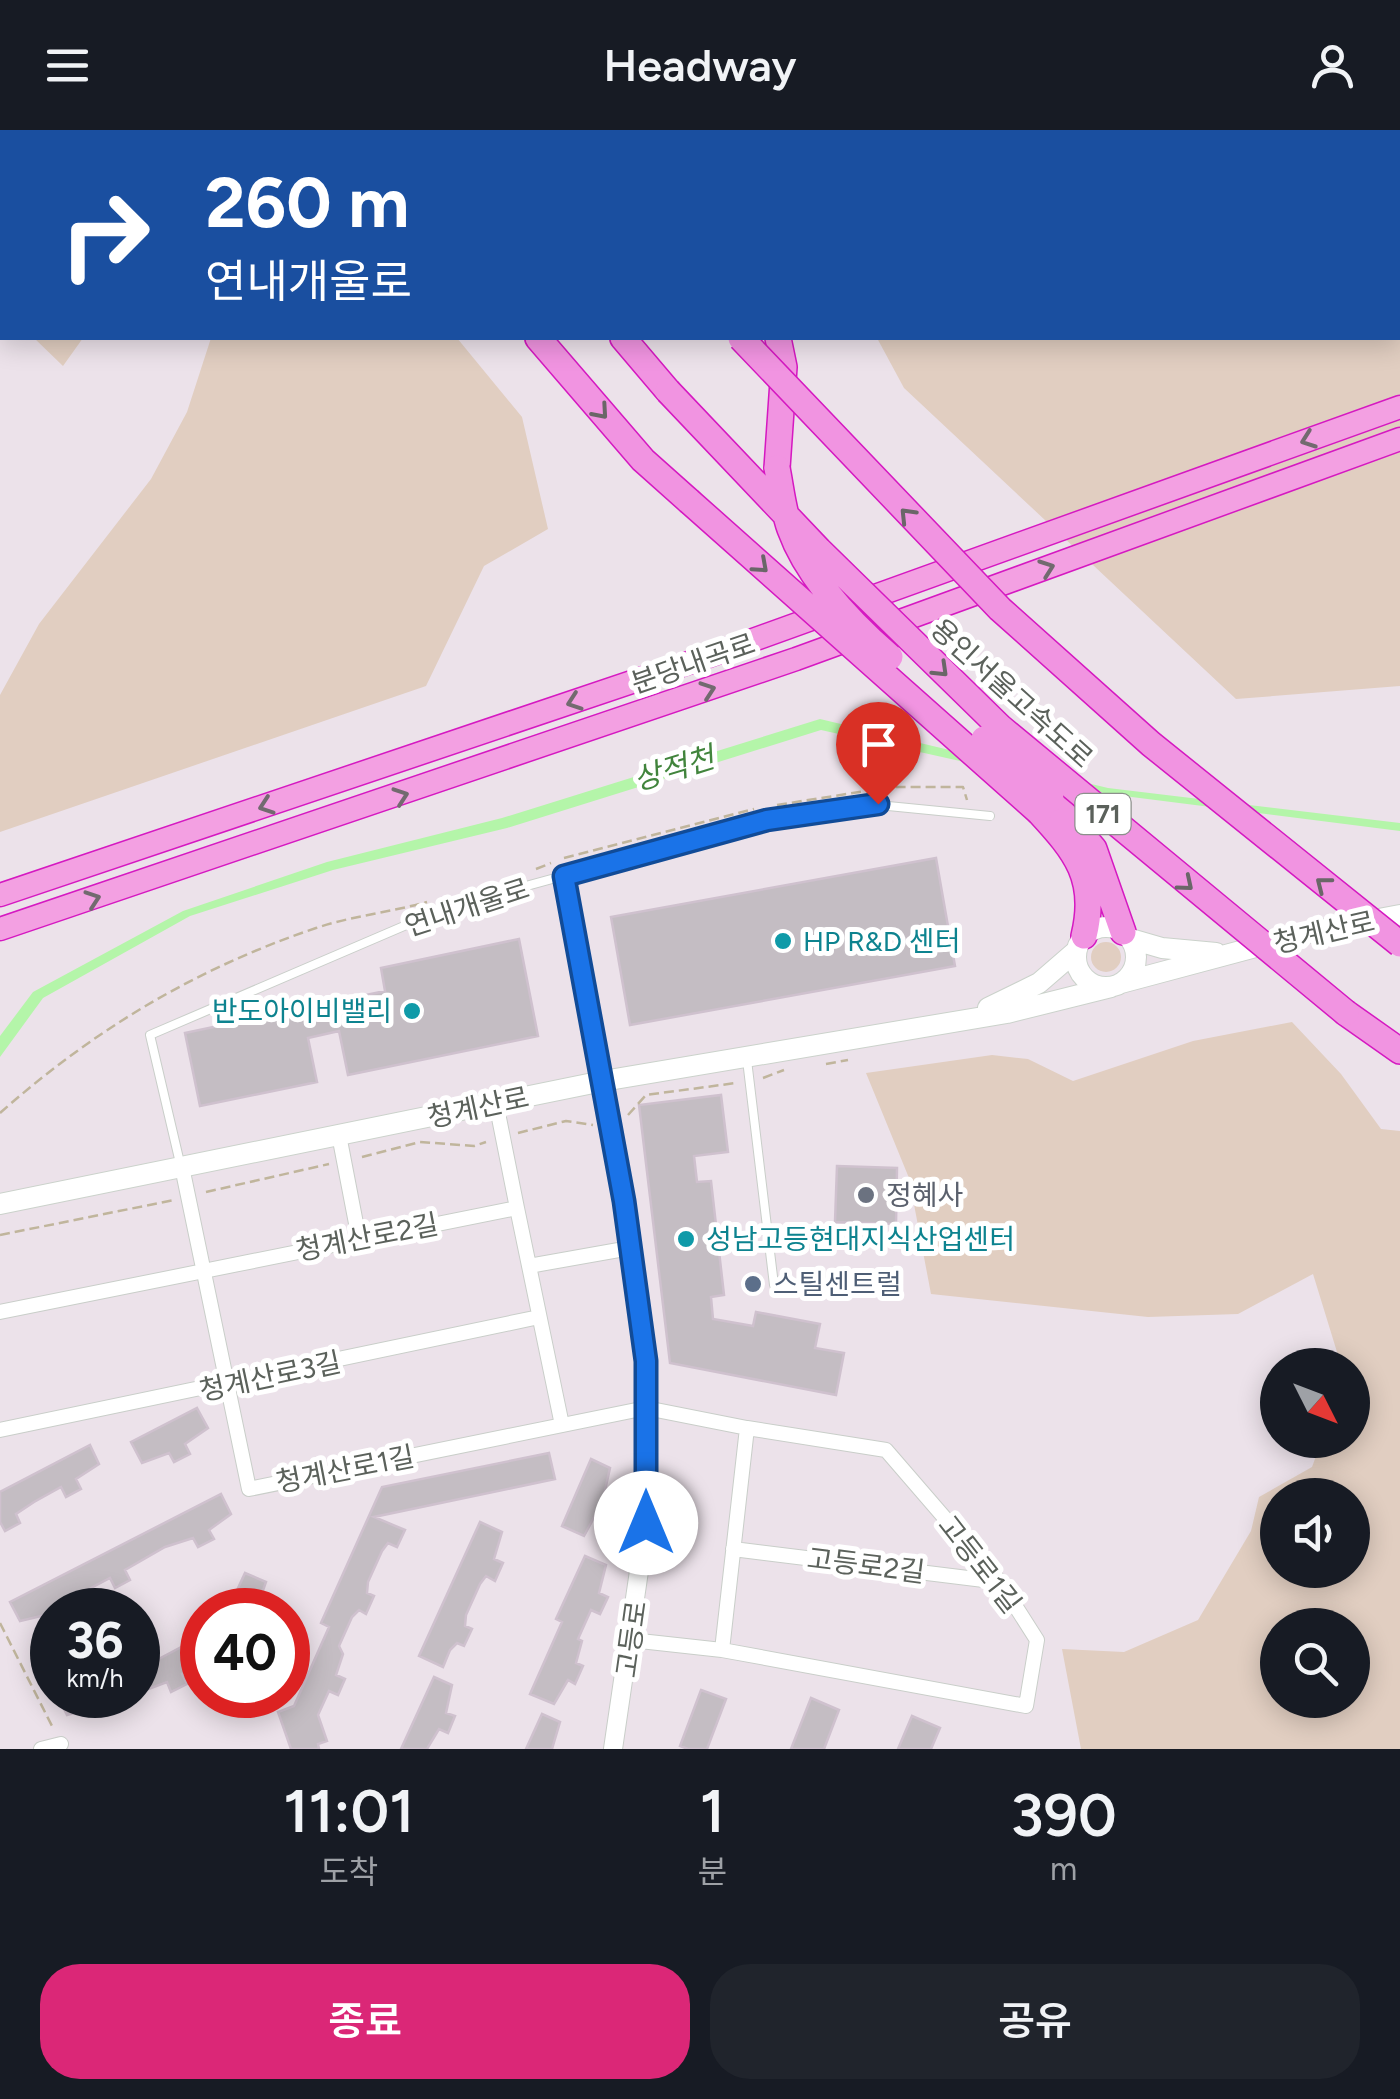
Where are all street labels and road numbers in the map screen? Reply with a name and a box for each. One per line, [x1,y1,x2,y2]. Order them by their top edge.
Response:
street label: 용인서울고속도로 [924,611,1100,775]
street label: 분당내곡로 [627,626,759,700]
road number: 171 [1076,794,1130,834]
street label: 연내개울로 [400,871,534,943]
street label: 청계산로 [1270,904,1378,960]
street label: 청계산로 [424,1080,532,1134]
street label: 청계산로2길 [293,1207,441,1267]
street label: 청계산로3길 [196,1344,344,1408]
street label: 청계산로1길 [273,1439,417,1499]
street label: 고등로1길 [931,1508,1029,1620]
street label: 고등로2길 [805,1541,927,1589]
street label: 고등로 [609,1598,653,1680]

